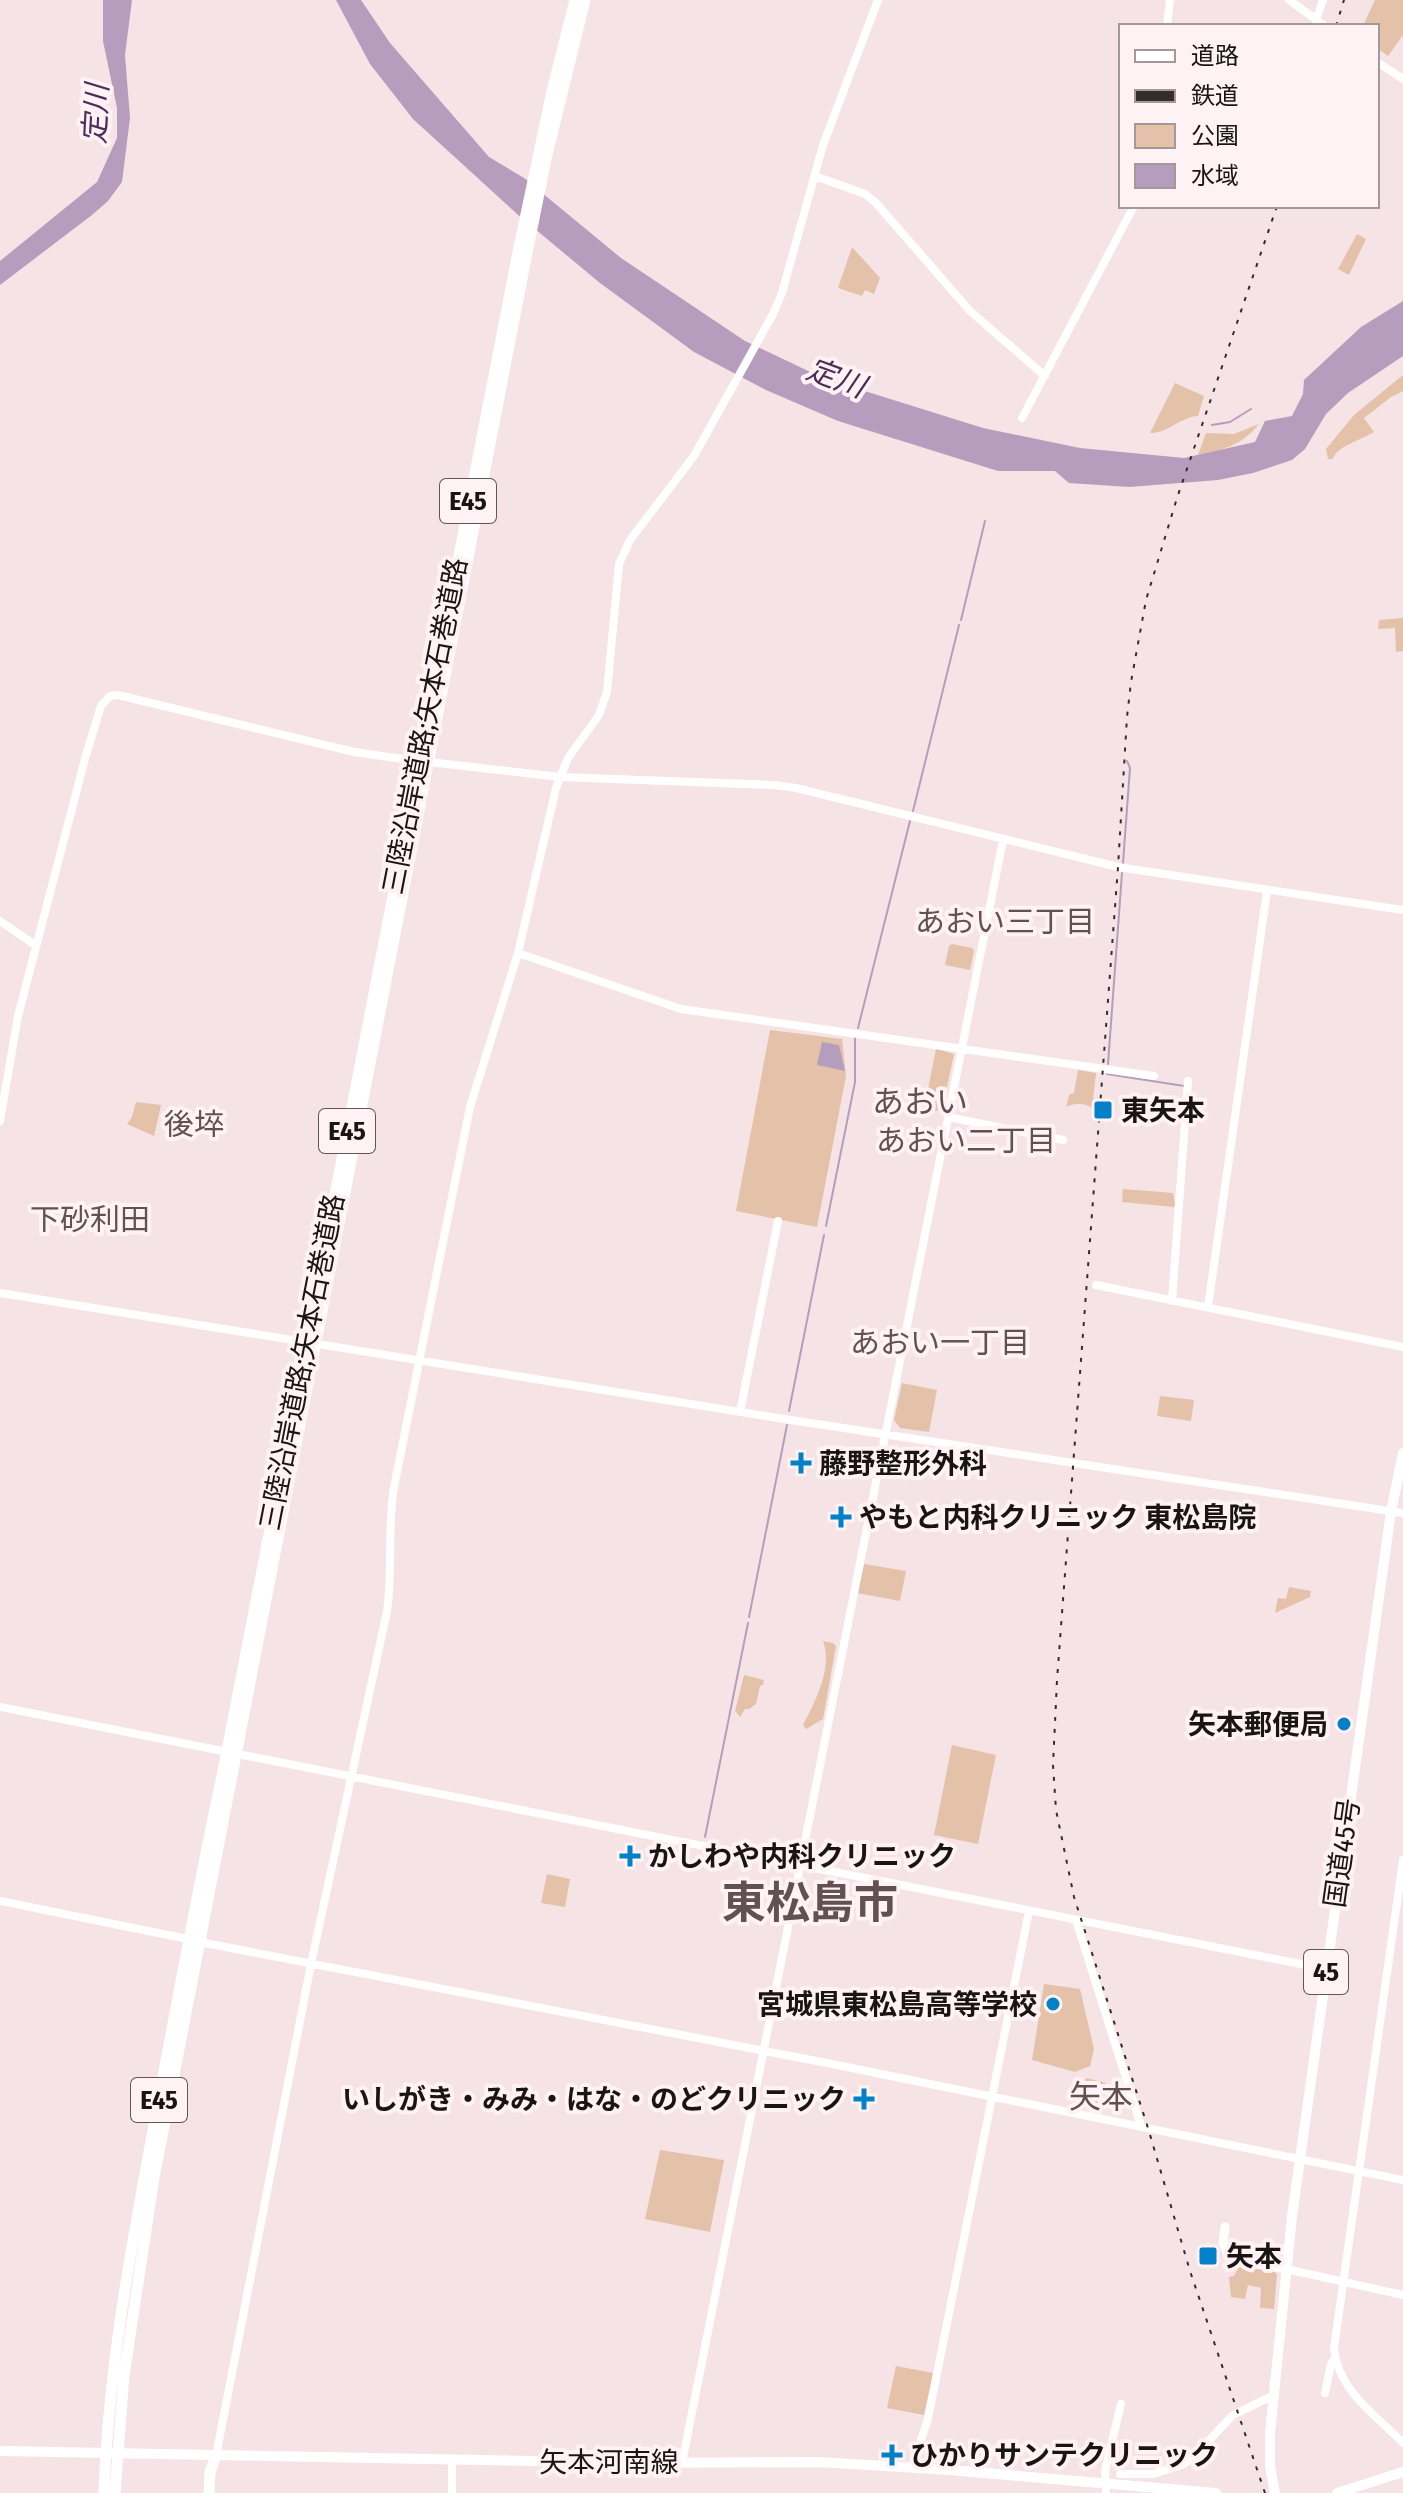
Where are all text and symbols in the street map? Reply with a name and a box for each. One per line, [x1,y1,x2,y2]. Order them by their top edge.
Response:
legend [1119,24,1379,208]
text: 道路 [1191,42,1239,70]
water label: 定川 [76,80,116,145]
text: 鉄道 [1191,82,1239,110]
text: 公園 [1191,122,1239,150]
text: 水域 [1191,162,1239,190]
water label: 定川 [802,351,873,406]
road number: E45 [440,479,496,523]
street label: 三陸沿岸道路;矢本石巻道路 [376,555,474,897]
district label: あおい三丁目 [915,904,1095,940]
district label: あおい [872,1083,968,1121]
place label: 東矢本 [1121,1094,1205,1127]
marker: 東矢本 [1092,1099,1114,1121]
district label: 後埣 [164,1107,224,1143]
road number: E45 [319,1109,375,1153]
district label: あおい二丁目 [876,1123,1056,1159]
street label: 三陸沿岸道路;矢本石巻道路 [253,1191,351,1533]
district label: 下砂利田 [30,1202,150,1238]
district label: あおい一丁目 [850,1325,1030,1361]
place label: 藤野整形外科 [819,1447,987,1480]
marker: 藤野整形外科 [790,1452,812,1474]
place label: やもと内科クリニック 東松島院 [859,1501,1256,1534]
marker: やもと内科クリニック 東松島院 [830,1506,852,1528]
place label: 矢本郵便局 [1188,1708,1328,1741]
marker: 矢本郵便局 [1335,1715,1353,1733]
street label: 国道45号 [1318,1796,1366,1910]
place label: かしわや内科クリニック [648,1840,956,1873]
marker: かしわや内科クリニック [619,1845,641,1867]
district label: 東松島市 [722,1877,898,1930]
road number: 45 [1304,1950,1348,1994]
place label: 宮城県東松島高等学校 [757,1988,1037,2021]
marker: 宮城県東松島高等学校 [1044,1995,1062,2013]
road number: E45 [131,2078,187,2122]
district label: 矢本 [1069,2078,1133,2116]
place label: いしがき・みみ・はな・のどクリニック [342,2083,846,2116]
marker: いしがき・みみ・はな・のどクリニック [853,2088,875,2110]
place label: 矢本 [1226,2240,1282,2273]
marker: 矢本 [1197,2245,1219,2267]
place label: ひかりサンテクリニック [910,2439,1218,2472]
marker: ひかりサンテクリニック [881,2444,903,2466]
street label: 矢本河南線 [539,2446,679,2479]

